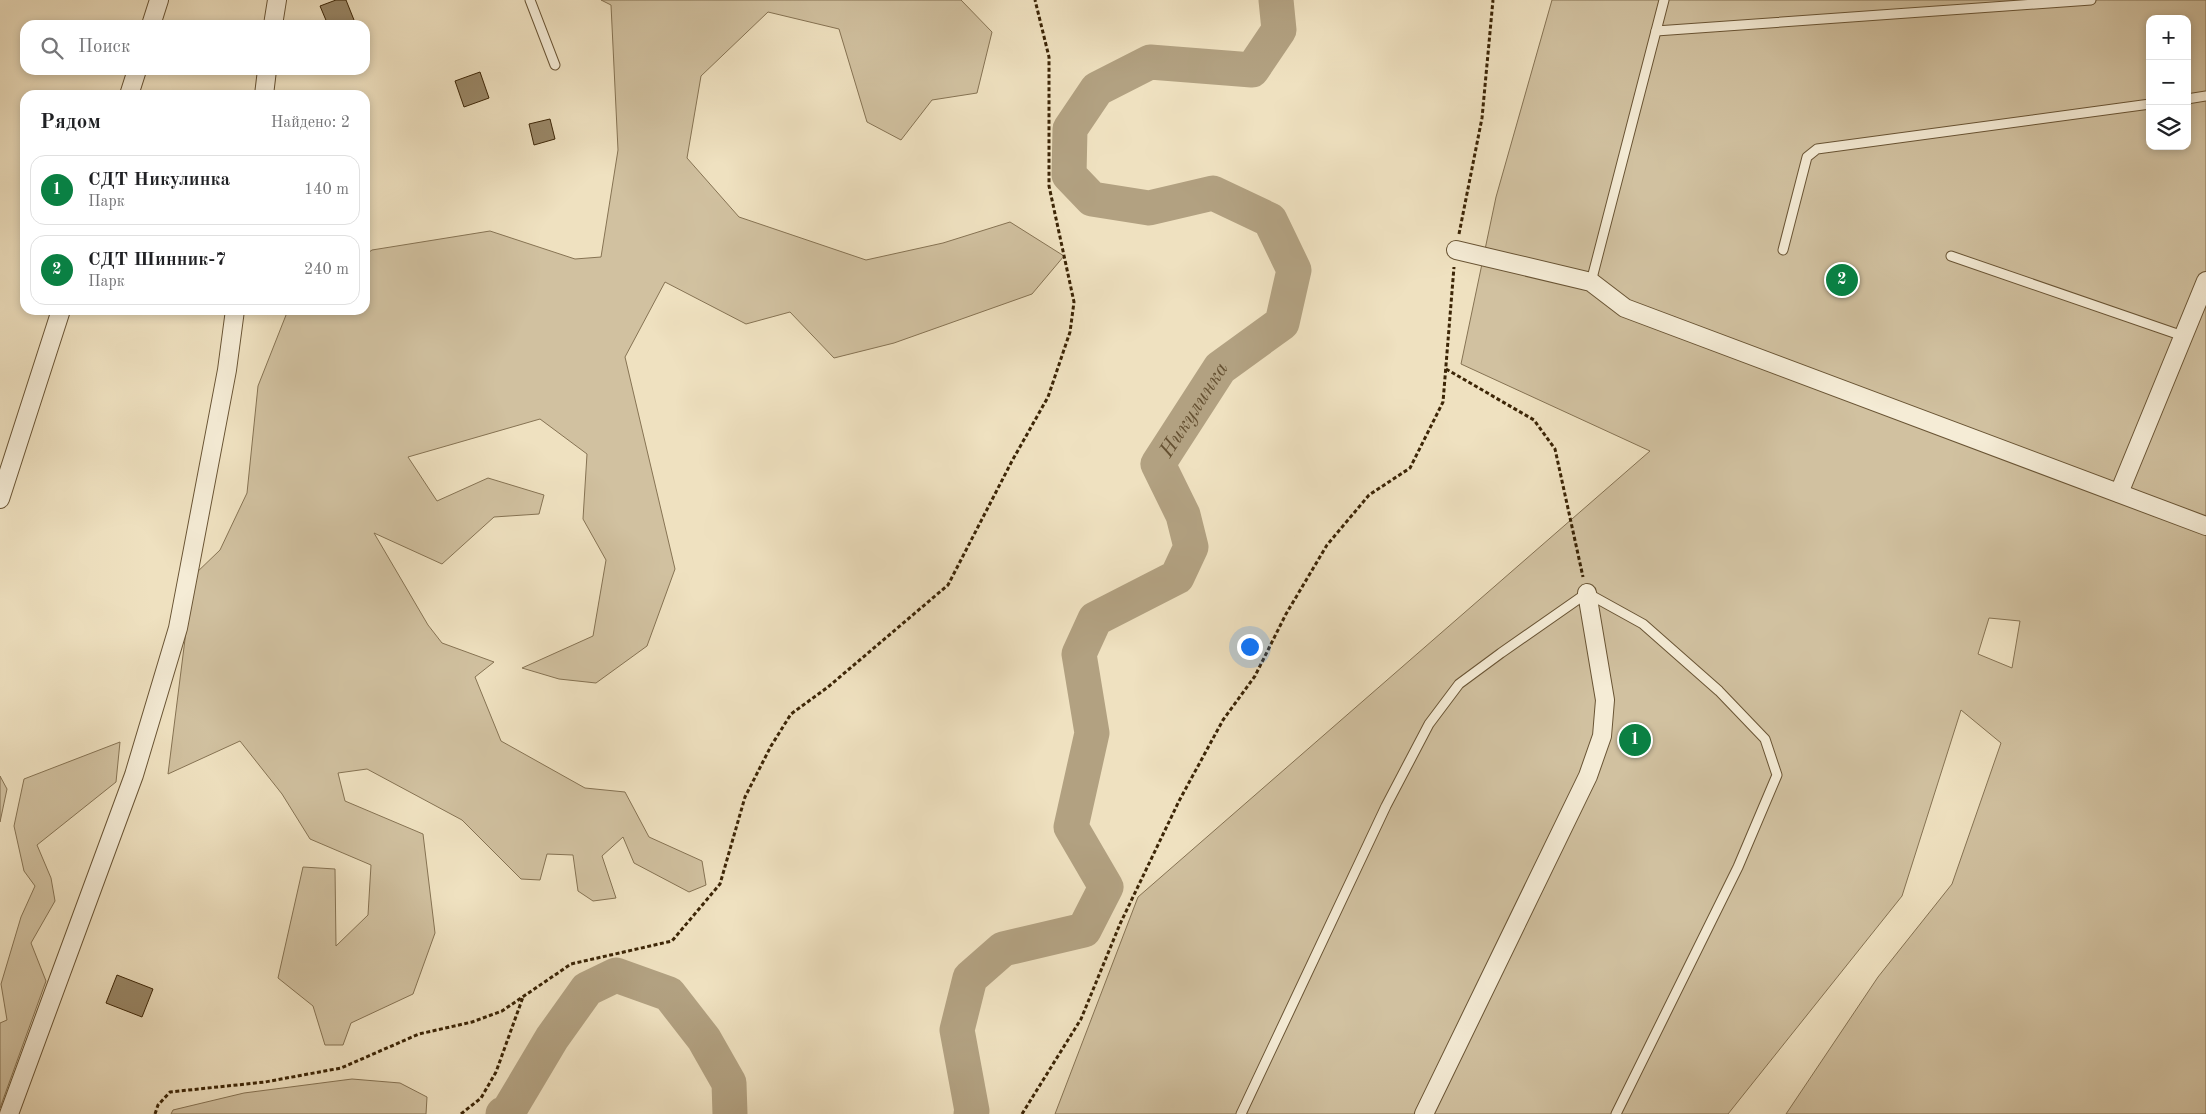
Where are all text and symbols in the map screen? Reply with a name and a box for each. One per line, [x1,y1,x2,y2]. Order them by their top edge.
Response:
map controls [2146,15,2191,150]
button: + [2146,15,2191,60]
search box [20,20,370,75]
icon: search [38,34,66,62]
text: Поиск [78,38,130,57]
button: − [2146,60,2191,105]
button: layers [2146,105,2191,150]
text: Рядом [40,112,101,133]
text: Найдено: 2 [271,115,350,131]
text: СДТ Никулинка [88,171,230,190]
text: 1 [52,182,62,198]
text: 140 m [304,182,349,198]
text: Парк [88,194,125,210]
text: СДТ Шинник-7 [88,251,226,270]
pin: 2 [1826,261,1858,299]
text: 2 [52,262,62,278]
text: 240 m [304,262,349,278]
text: Парк [88,274,125,290]
water label: Никулинка [1156,359,1233,462]
your location [1237,634,1263,660]
pin: 1 [1619,721,1651,759]

